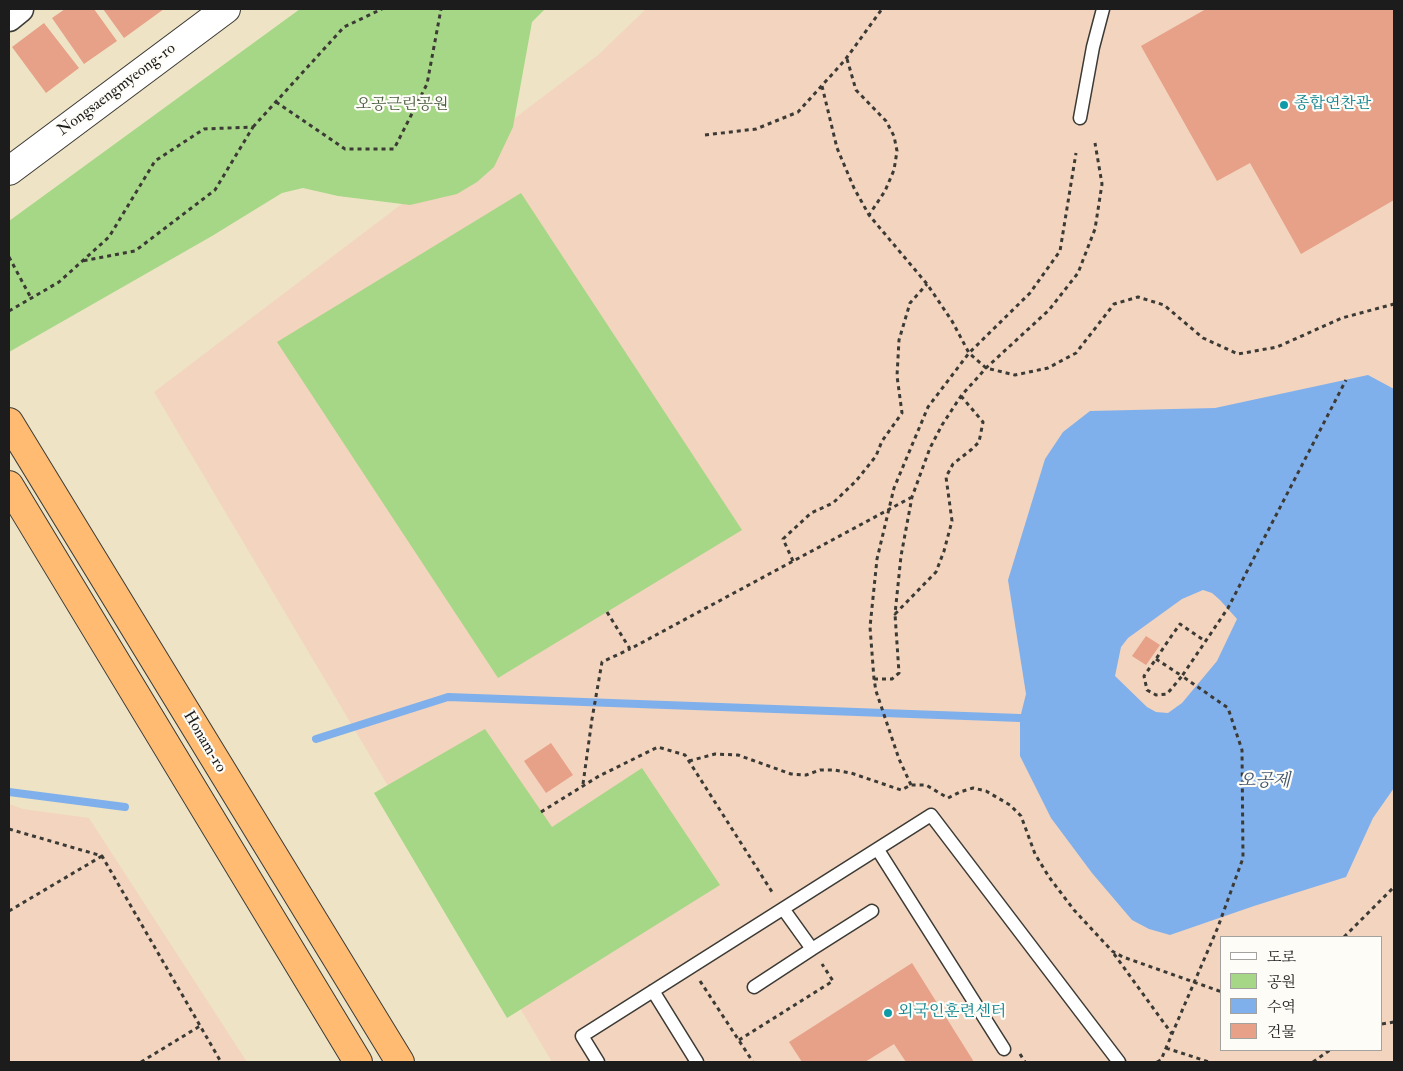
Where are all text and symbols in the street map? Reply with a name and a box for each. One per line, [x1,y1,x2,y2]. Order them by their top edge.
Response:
street label: Nongsaengmyeong-ro [54,39,180,141]
place label: 종합연찬관 [1294,95,1371,115]
park label: 오공근린공원 [356,96,448,116]
marker: 종합연찬관 [1278,99,1290,111]
street label: Honam-ro [178,708,230,776]
water label: 오공제 [1238,771,1290,793]
legend [1220,936,1383,1051]
text: 도로 [1267,948,1296,967]
text: 공원 [1267,973,1296,992]
text: 수역 [1267,998,1296,1017]
place label: 외국인훈련센터 [898,1003,1006,1023]
marker: 외국인훈련센터 [882,1007,894,1019]
text: 건물 [1267,1023,1296,1042]

